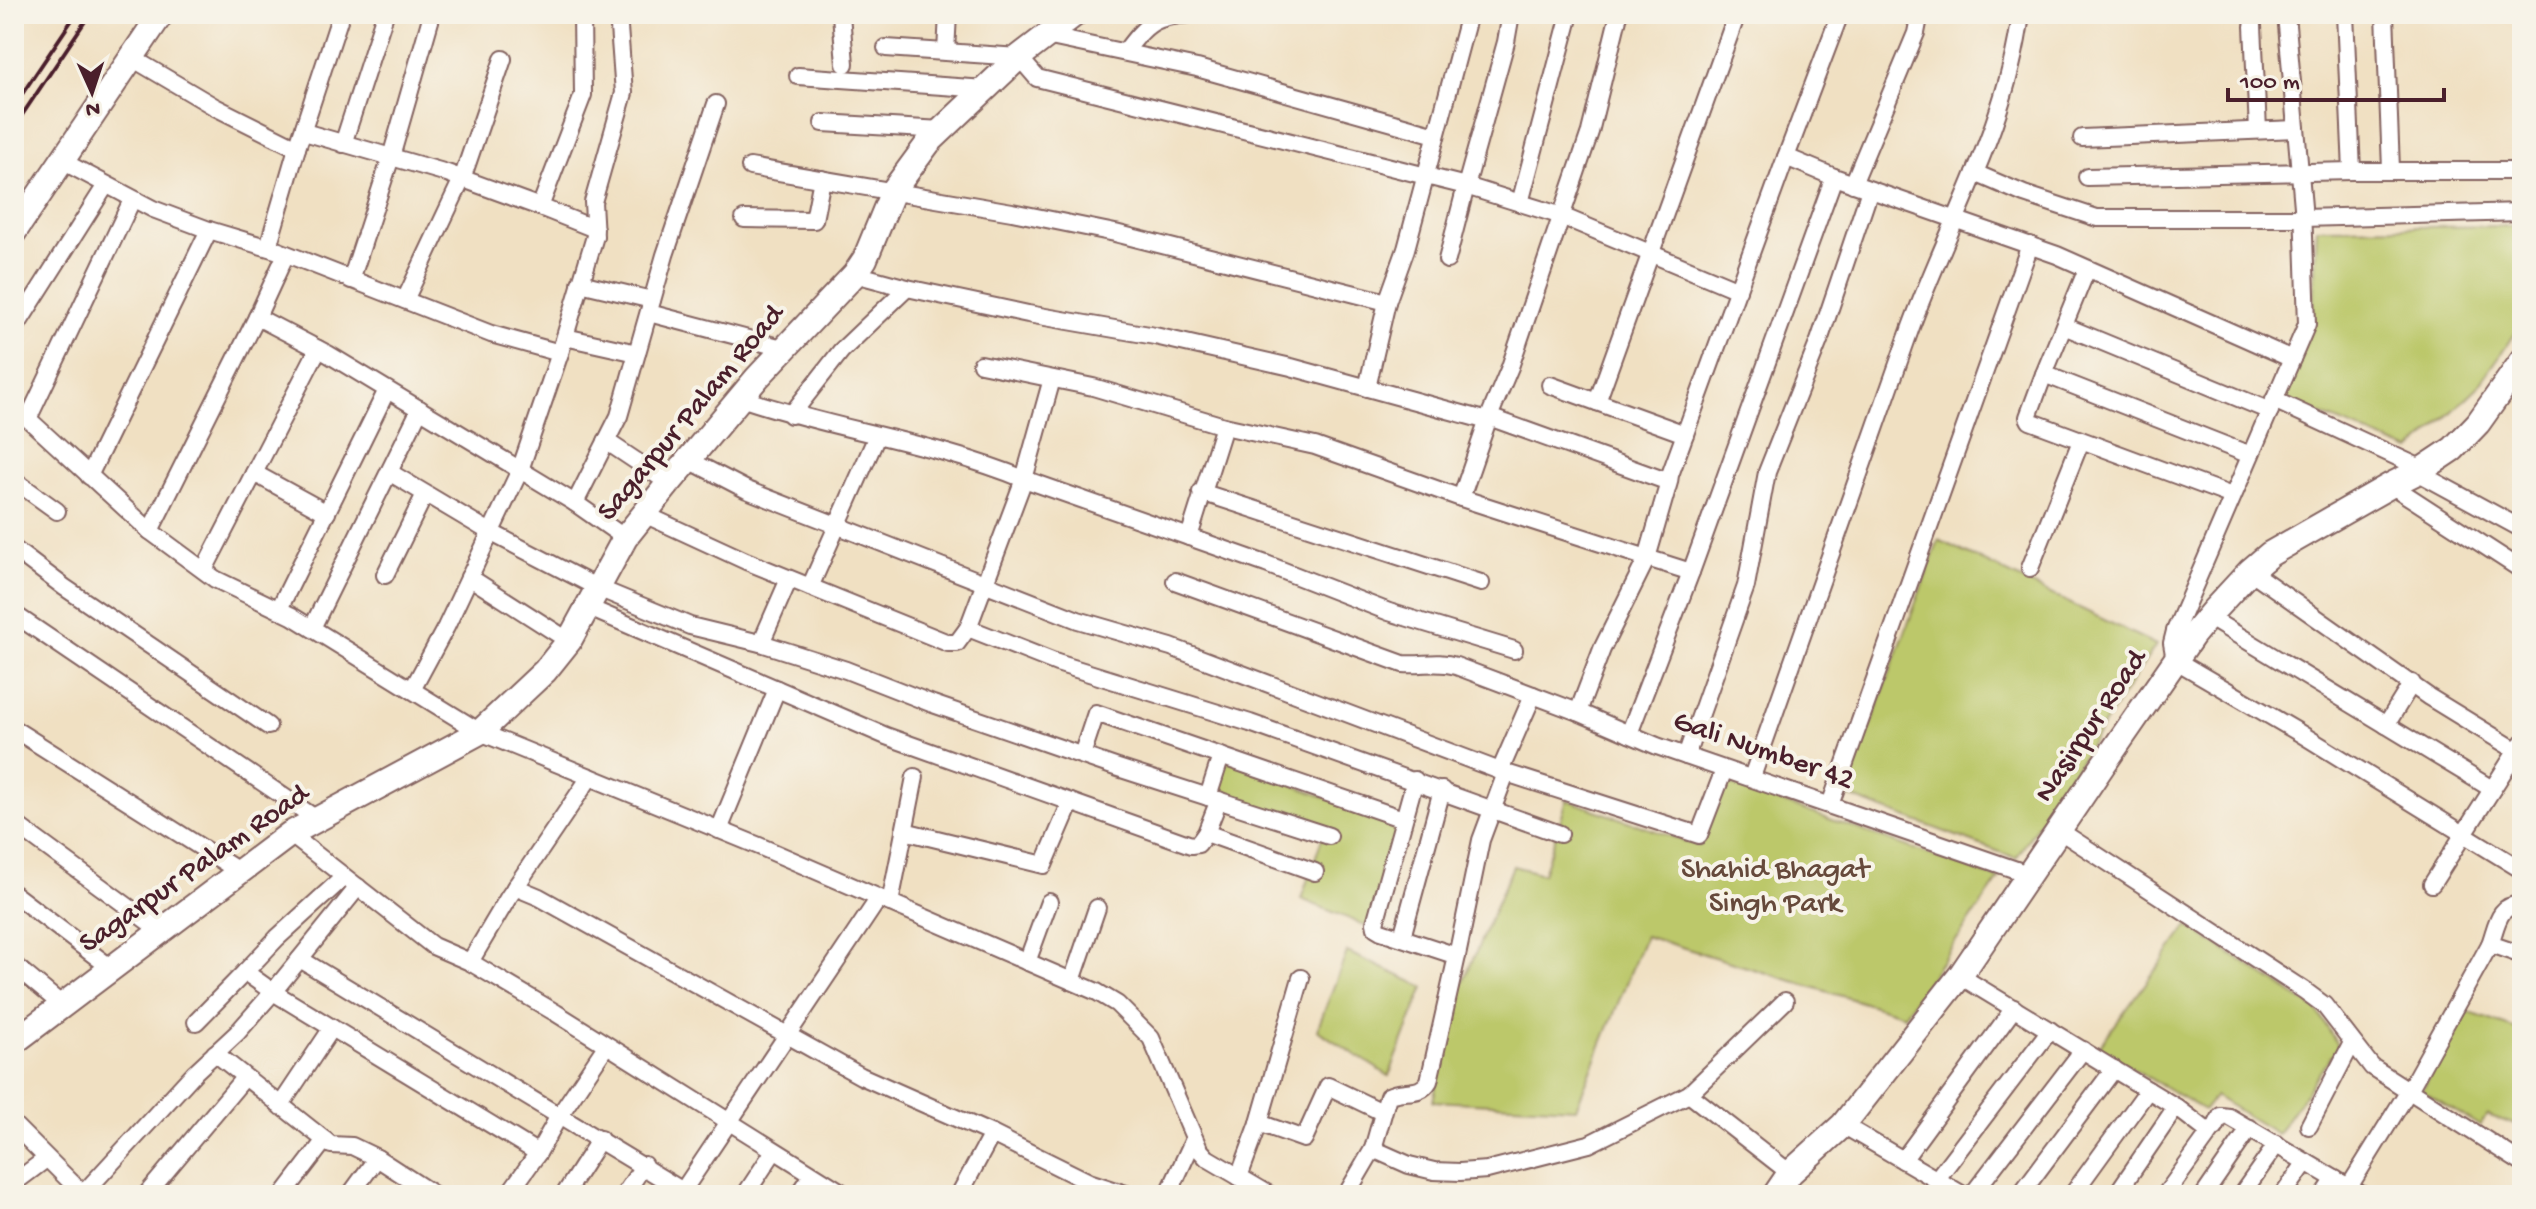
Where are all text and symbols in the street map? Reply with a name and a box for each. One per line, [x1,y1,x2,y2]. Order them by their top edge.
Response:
north arrow [52,52,132,132]
scale bar [2228,52,2444,102]
text: 100 m [2239,69,2300,98]
text: N [85,95,101,121]
street label: Sagarpur Palam Road [591,297,794,529]
street label: Nasirpur Road [2028,642,2157,810]
street label: Gali Number 42 [1668,705,1858,799]
street label: Sagarpur Palam Road [74,776,318,962]
park label: Shahid Bhagat Singh Park [1681,854,1872,923]

